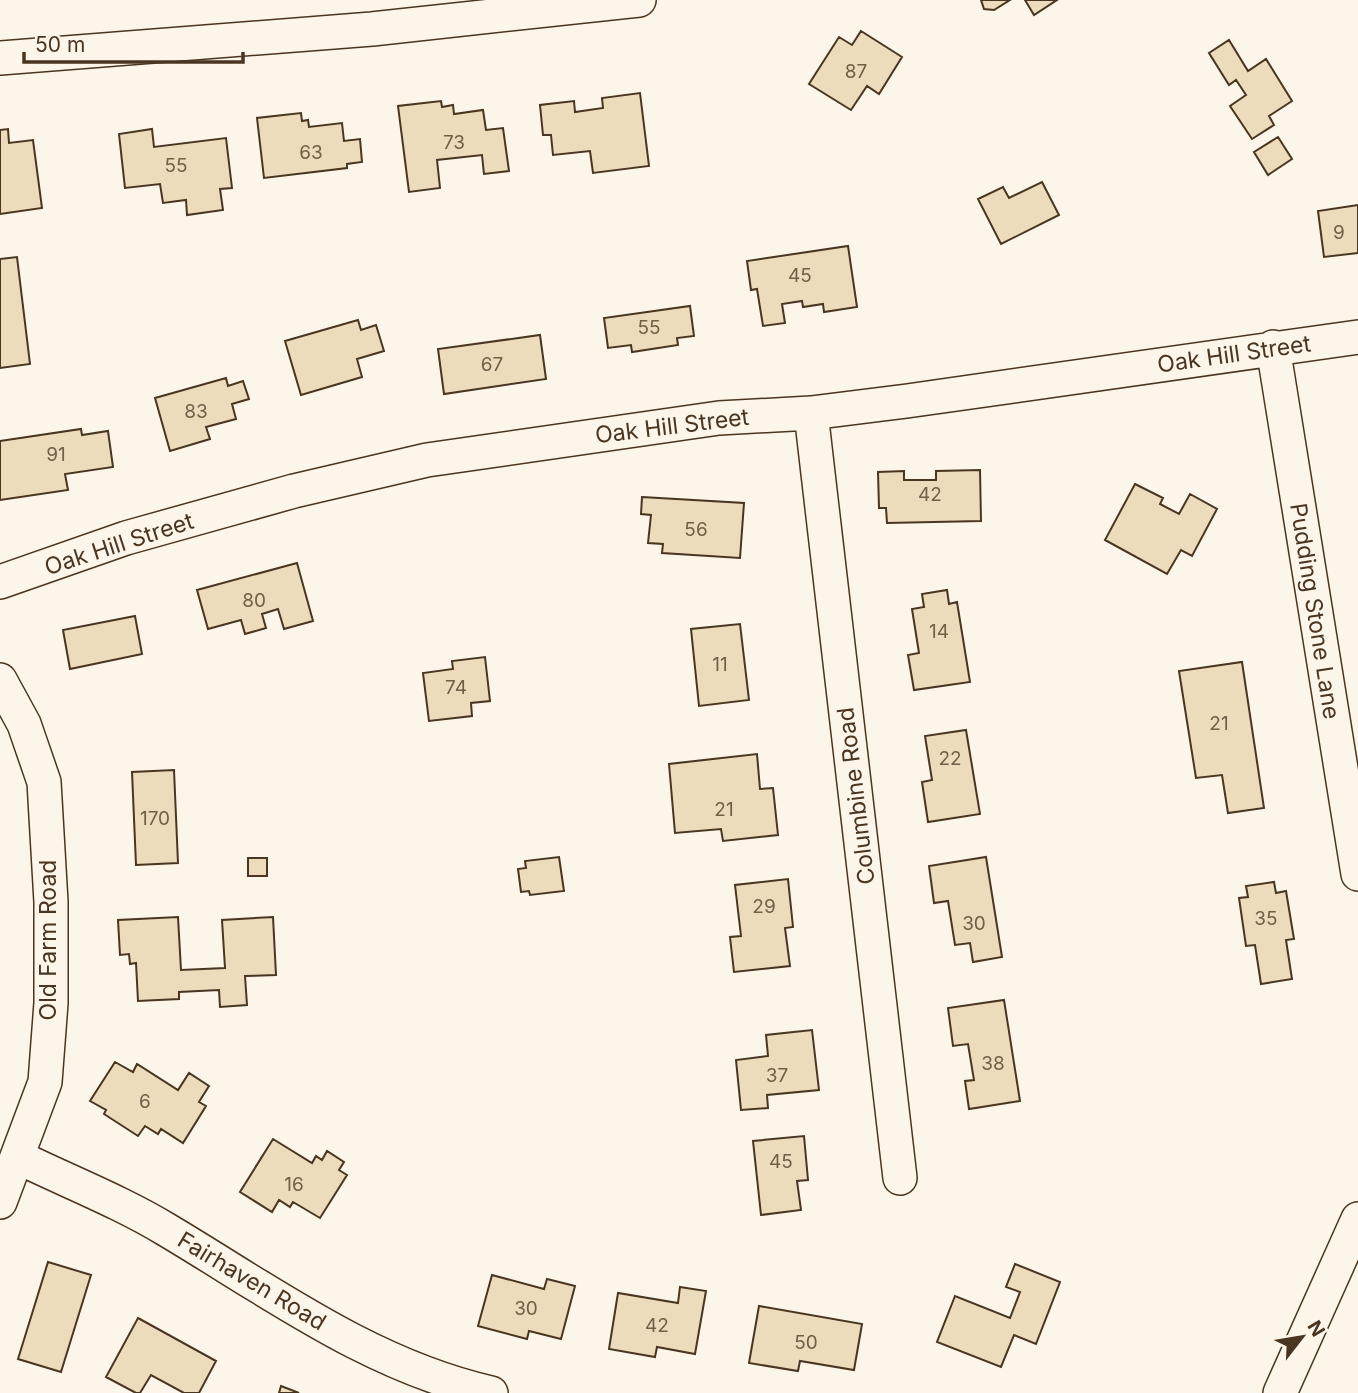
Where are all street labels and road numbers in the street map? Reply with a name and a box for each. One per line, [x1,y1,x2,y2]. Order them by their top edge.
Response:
street label: Oak Hill Street [1155,329,1313,379]
street label: Oak Hill Street [593,403,751,449]
street label: Pudding Stone Lane [1284,501,1346,721]
street label: Oak Hill Street [41,507,197,581]
street label: Columbine Road [831,706,881,886]
street label: Old Farm Road [34,860,62,1020]
street label: Fairhaven Road [173,1226,331,1336]

